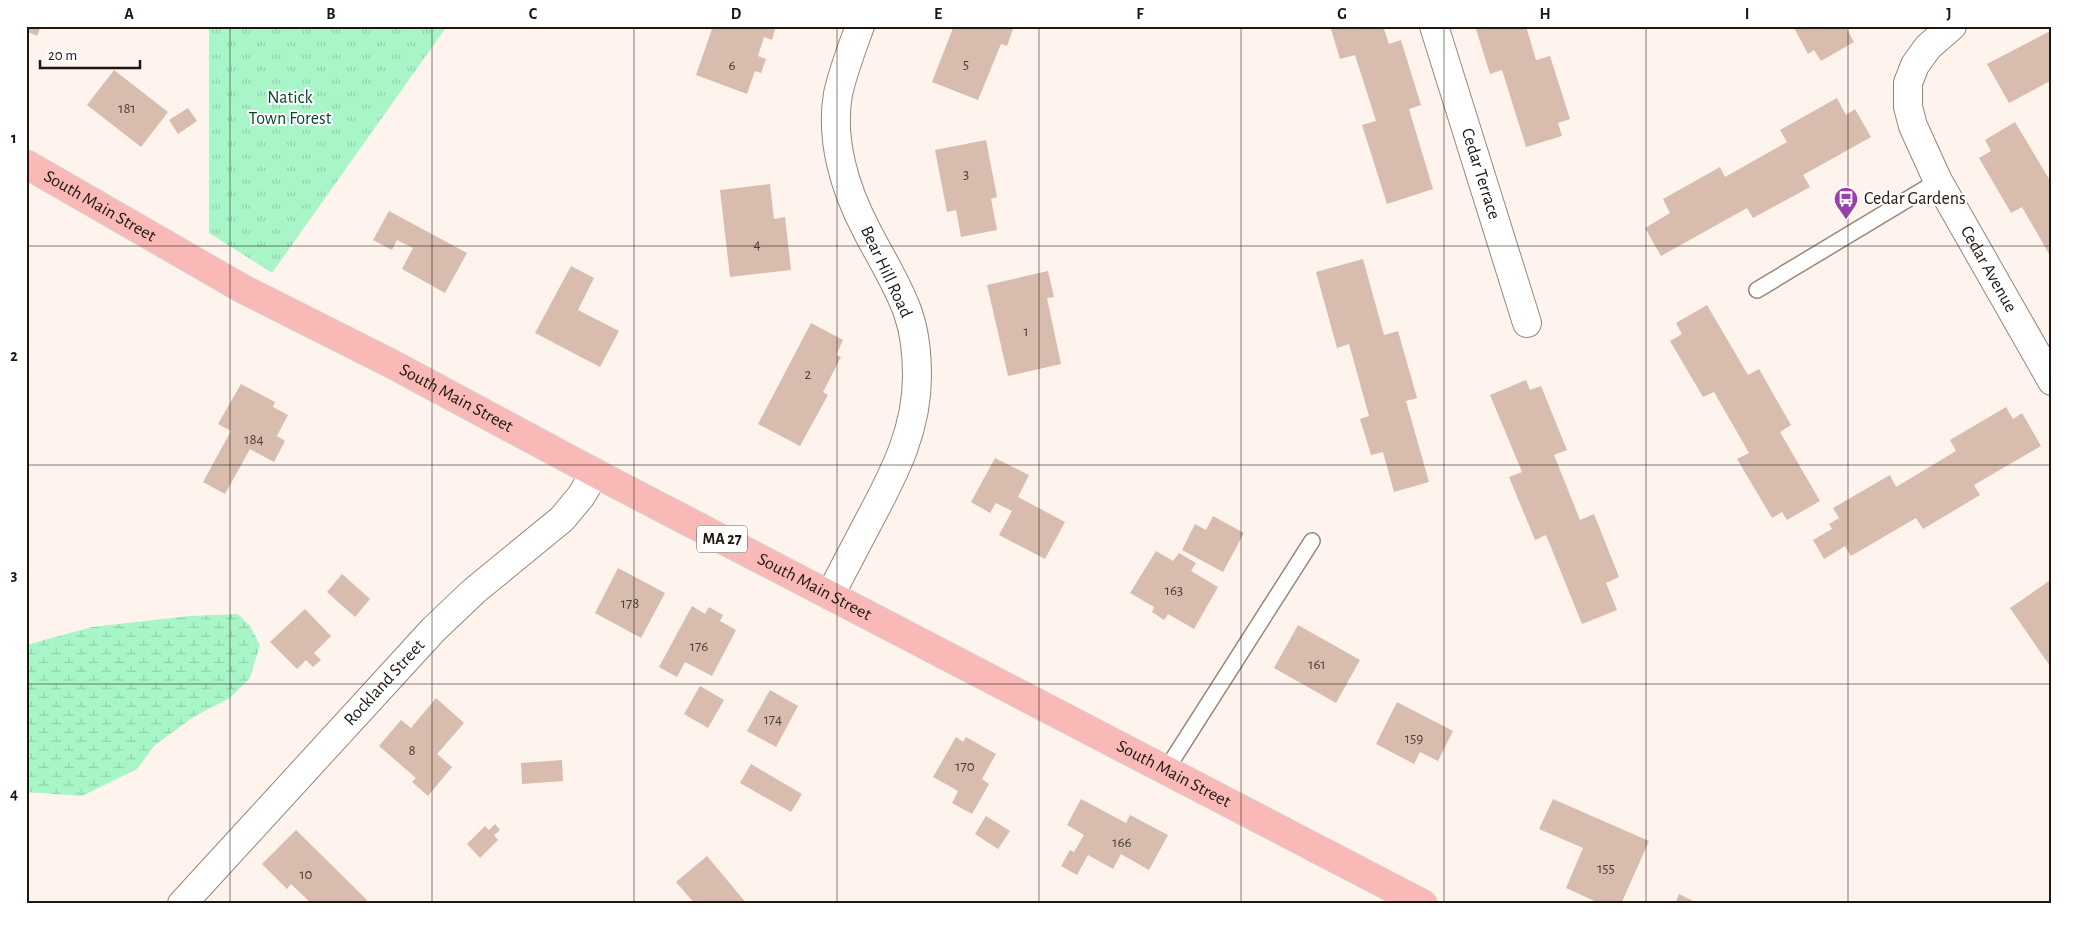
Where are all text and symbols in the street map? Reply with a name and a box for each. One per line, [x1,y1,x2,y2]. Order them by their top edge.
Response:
text: A [124,6,134,22]
text: B [326,6,336,22]
text: C [529,6,538,22]
text: D [731,6,742,22]
text: E [934,6,942,22]
text: F [1136,6,1144,22]
text: G [1337,6,1347,22]
text: H [1539,6,1551,22]
text: I [1745,6,1749,22]
text: J [1946,6,1952,22]
scale bar [40,38,140,70]
text: 20 m [48,48,77,63]
house number: 5 [963,57,969,72]
house number: 6 [728,58,736,73]
park label: Natick Town Forest [249,89,332,128]
house number: 181 [118,101,136,116]
street label: Cedar Terrace [1458,126,1503,222]
text: 1 [11,130,17,146]
street label: South Main Street [41,167,159,246]
house number: 3 [963,167,969,182]
bus stop icon: Cedar Gardens [1833,186,1859,220]
place label: Cedar Gardens [1864,190,1966,208]
street label: Bear Hill Road [857,223,915,321]
street label: Cedar Avenue [1957,223,2020,315]
house number: 4 [753,237,761,252]
house number: 1 [1023,324,1029,339]
text: 2 [10,348,18,364]
street label: South Main Street [396,361,516,436]
house number: 2 [805,367,812,382]
house number: 184 [244,432,264,447]
road number: MA 27 [697,526,747,552]
street label: South Main Street [754,550,875,624]
text: 3 [11,567,18,583]
house number: 163 [1165,583,1183,598]
house number: 178 [621,596,639,611]
street label: Rockland Street [341,636,429,729]
house number: 176 [690,639,708,654]
house number: 161 [1308,657,1326,672]
house number: 174 [764,712,782,727]
house number: 159 [1405,731,1423,746]
street label: South Main Street [1114,737,1234,811]
house number: 8 [408,743,416,758]
house number: 170 [955,759,975,774]
text: 4 [10,786,18,802]
house number: 166 [1112,835,1132,850]
house number: 155 [1597,861,1615,876]
house number: 10 [299,867,313,882]

